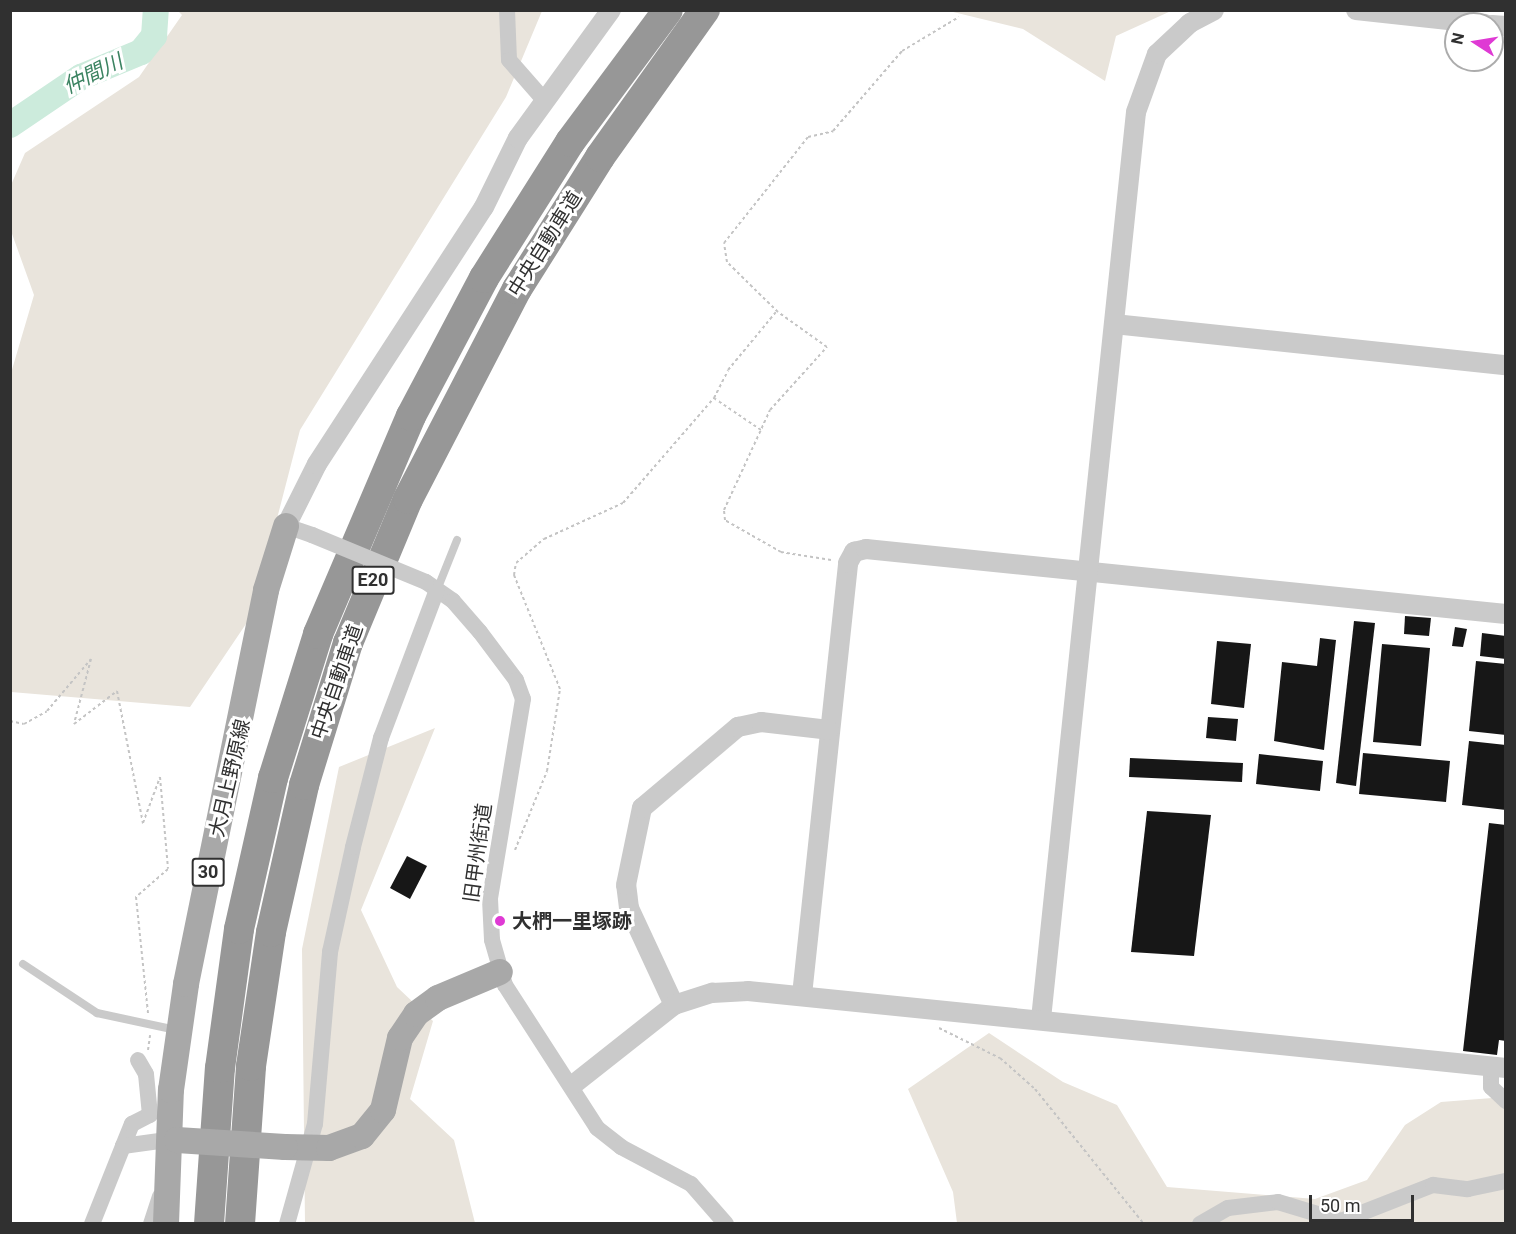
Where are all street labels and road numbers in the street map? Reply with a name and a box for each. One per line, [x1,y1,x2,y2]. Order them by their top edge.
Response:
street label: 中央自動車道 [503,187,587,301]
road number: E20 [350,565,395,595]
street label: 中央自動車道 [306,621,368,743]
street label: 大月上野原線 [205,717,255,839]
street label: 旧甲州街道 [459,802,497,904]
road number: 30 [192,857,224,887]

